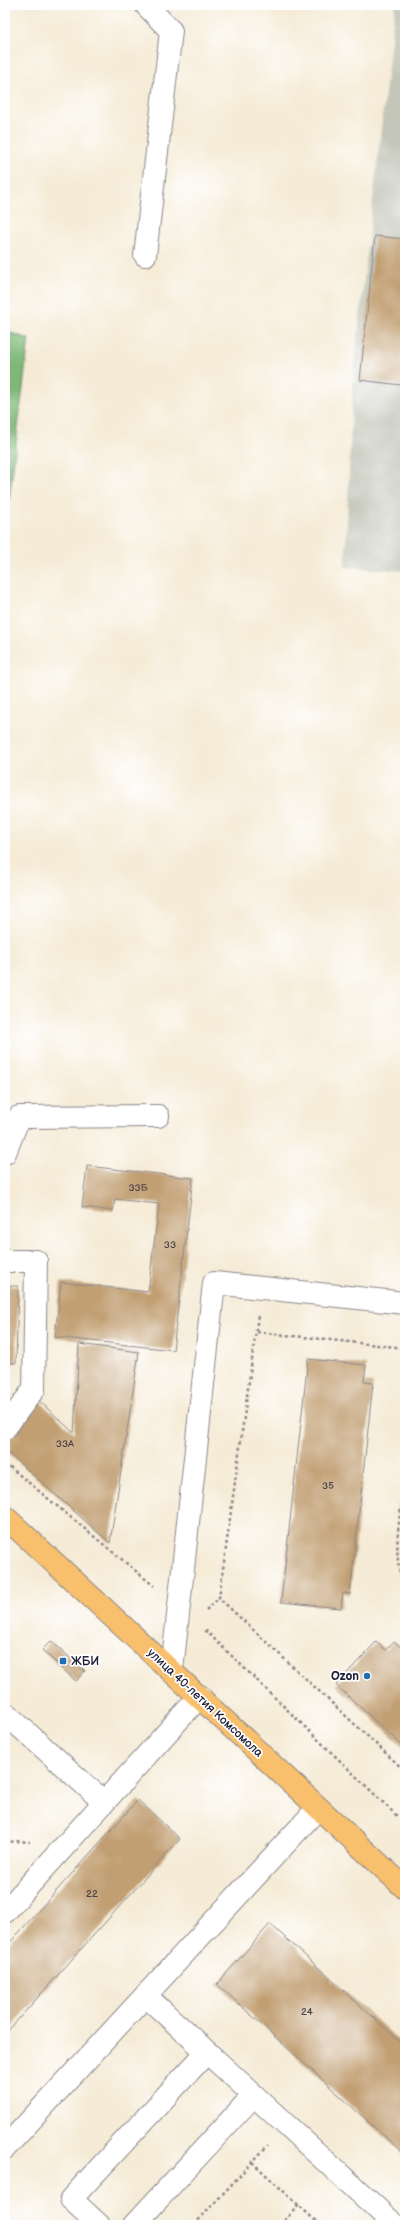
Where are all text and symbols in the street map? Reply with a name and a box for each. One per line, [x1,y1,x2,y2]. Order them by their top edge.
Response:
house number: 33Б [128,1182,148,1194]
house number: 33 [164,1239,176,1251]
house number: 33А [56,1438,75,1450]
house number: 35 [322,1480,334,1492]
street label: улица 40-летия Комсомола [144,1645,266,1761]
place label: ЖБИ [71,1654,99,1669]
marker: ЖБИ [58,1656,68,1666]
place label: Ozon [331,1669,359,1684]
marker: Ozon [362,1671,372,1681]
house number: 22 [86,1888,98,1900]
house number: 24 [301,2006,313,2018]

